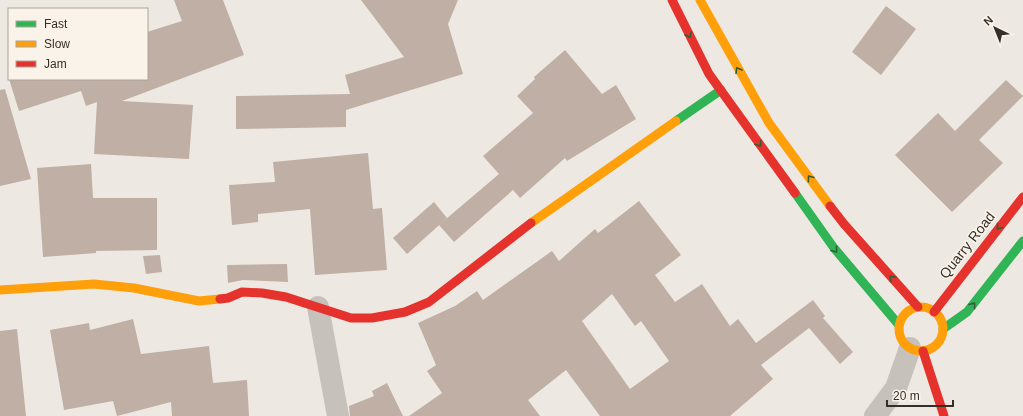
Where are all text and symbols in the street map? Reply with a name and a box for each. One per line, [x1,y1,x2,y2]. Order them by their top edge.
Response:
legend [8,8,148,80]
north arrow [975,8,1015,48]
text: N [981,14,995,28]
text: Fast [44,17,68,31]
one-way arrow [684,31,692,38]
text: Slow [44,37,70,51]
text: Jam [44,57,67,71]
one-way arrow [735,67,742,74]
one-way arrow [754,140,762,147]
one-way arrow [808,175,815,182]
street label: Quarry Road [936,208,998,282]
one-way arrow [997,223,1004,230]
one-way arrow [830,245,837,252]
one-way arrow [889,275,897,283]
one-way arrow [968,302,975,309]
scale bar [887,382,953,408]
text: 20 m [893,389,920,403]

